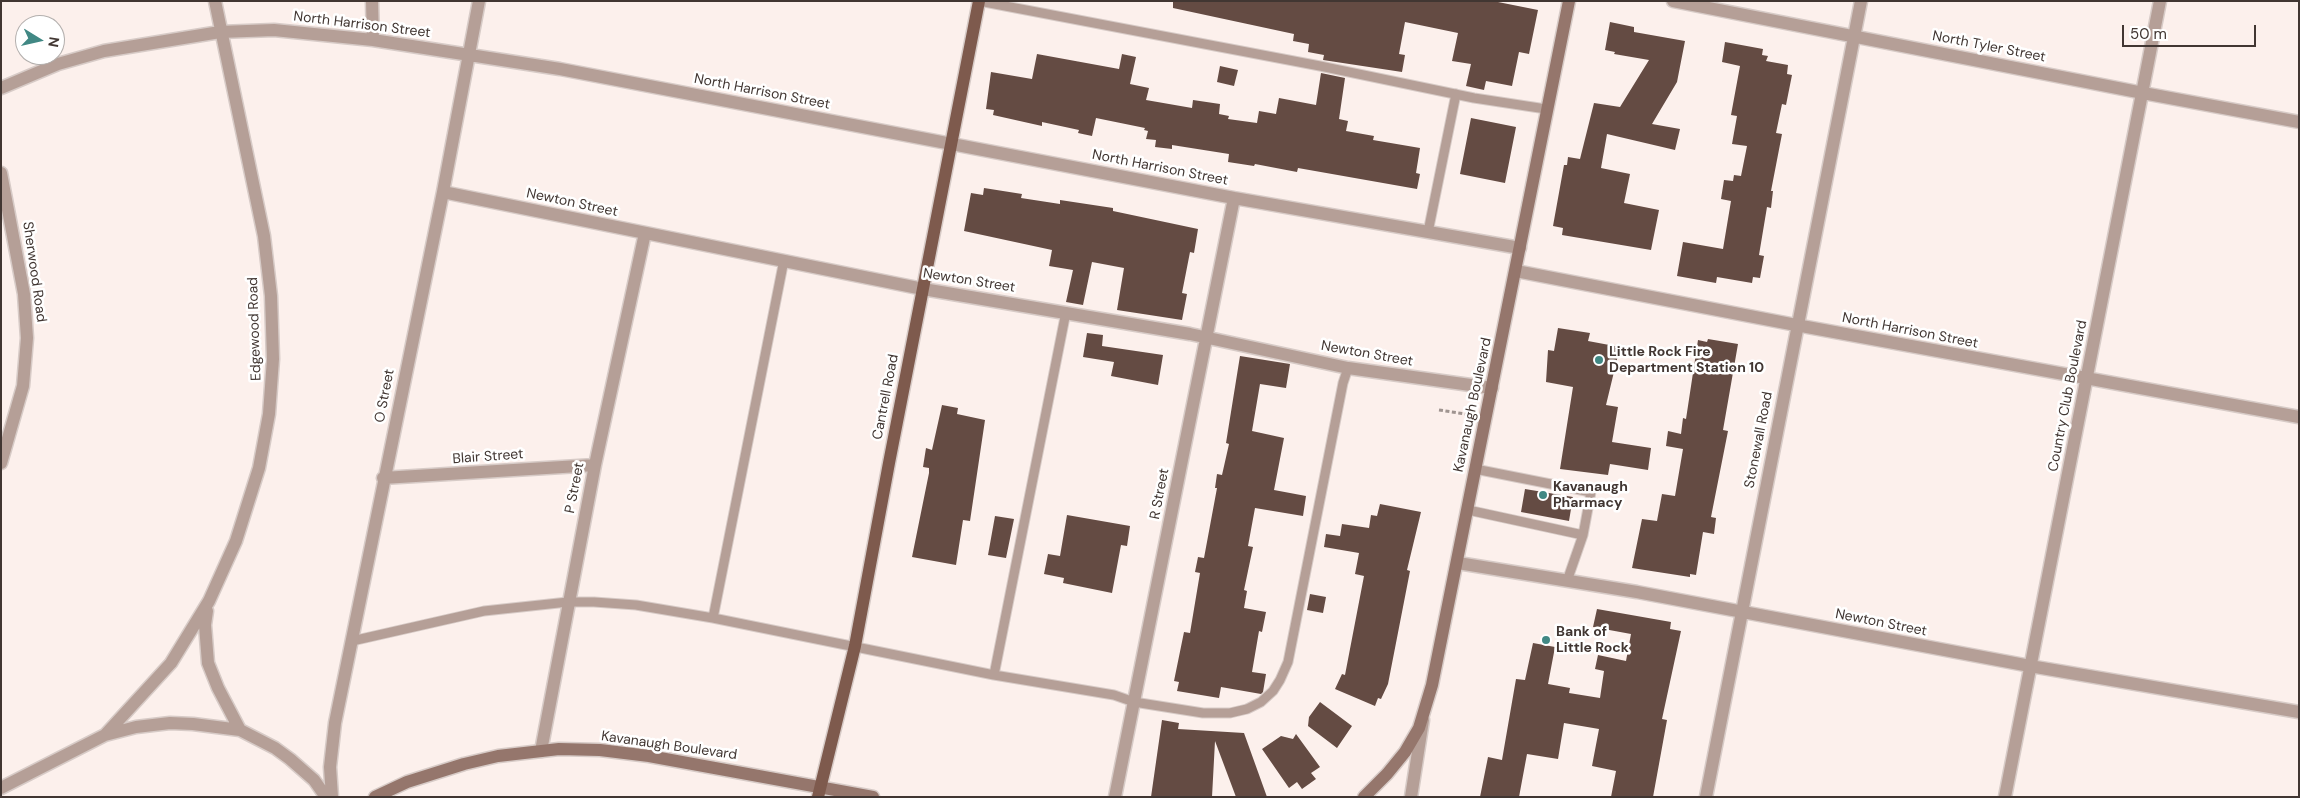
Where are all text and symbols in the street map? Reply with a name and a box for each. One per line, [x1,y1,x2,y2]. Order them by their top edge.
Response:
street label: North Harrison Street [292,8,432,42]
north arrow [15,15,65,65]
scale bar [2125,15,2259,47]
text: 50 m [2130,24,2167,44]
street label: North Tyler Street [1931,28,2047,66]
text: N [44,36,64,49]
street label: North Harrison Street [693,71,831,113]
street label: North Harrison Street [1091,147,1229,189]
street label: Newton Street [525,185,619,221]
street label: Sherwood Road [19,221,49,323]
street label: Newton Street [922,265,1016,297]
street label: Edgewood Road [245,277,265,381]
street label: North Harrison Street [1841,310,1979,352]
street label: Country Club Boulevard [2045,319,2091,473]
street label: Kavanaugh Boulevard [1451,336,1495,474]
street label: Newton Street [1320,338,1414,370]
place label: Little Rock Fire Department Station 10 [1609,344,1764,377]
street label: Cantrell Road [869,353,903,441]
marker: Little Rock Fire Department Station 10 [1593,354,1605,366]
street label: O Street [372,368,398,424]
street label: Stonewall Road [1741,390,1777,490]
street label: Blair Street [452,446,524,468]
street label: P Street [562,461,588,515]
street label: R Street [1147,467,1173,521]
place label: Kavanaugh Pharmacy [1553,479,1628,512]
marker: Kavanaugh Pharmacy [1537,489,1549,501]
street label: Newton Street [1834,606,1928,640]
place label: Bank of Little Rock [1556,624,1629,656]
marker: Bank of Little Rock [1540,634,1552,646]
street label: Kavanaugh Boulevard [600,728,738,764]

